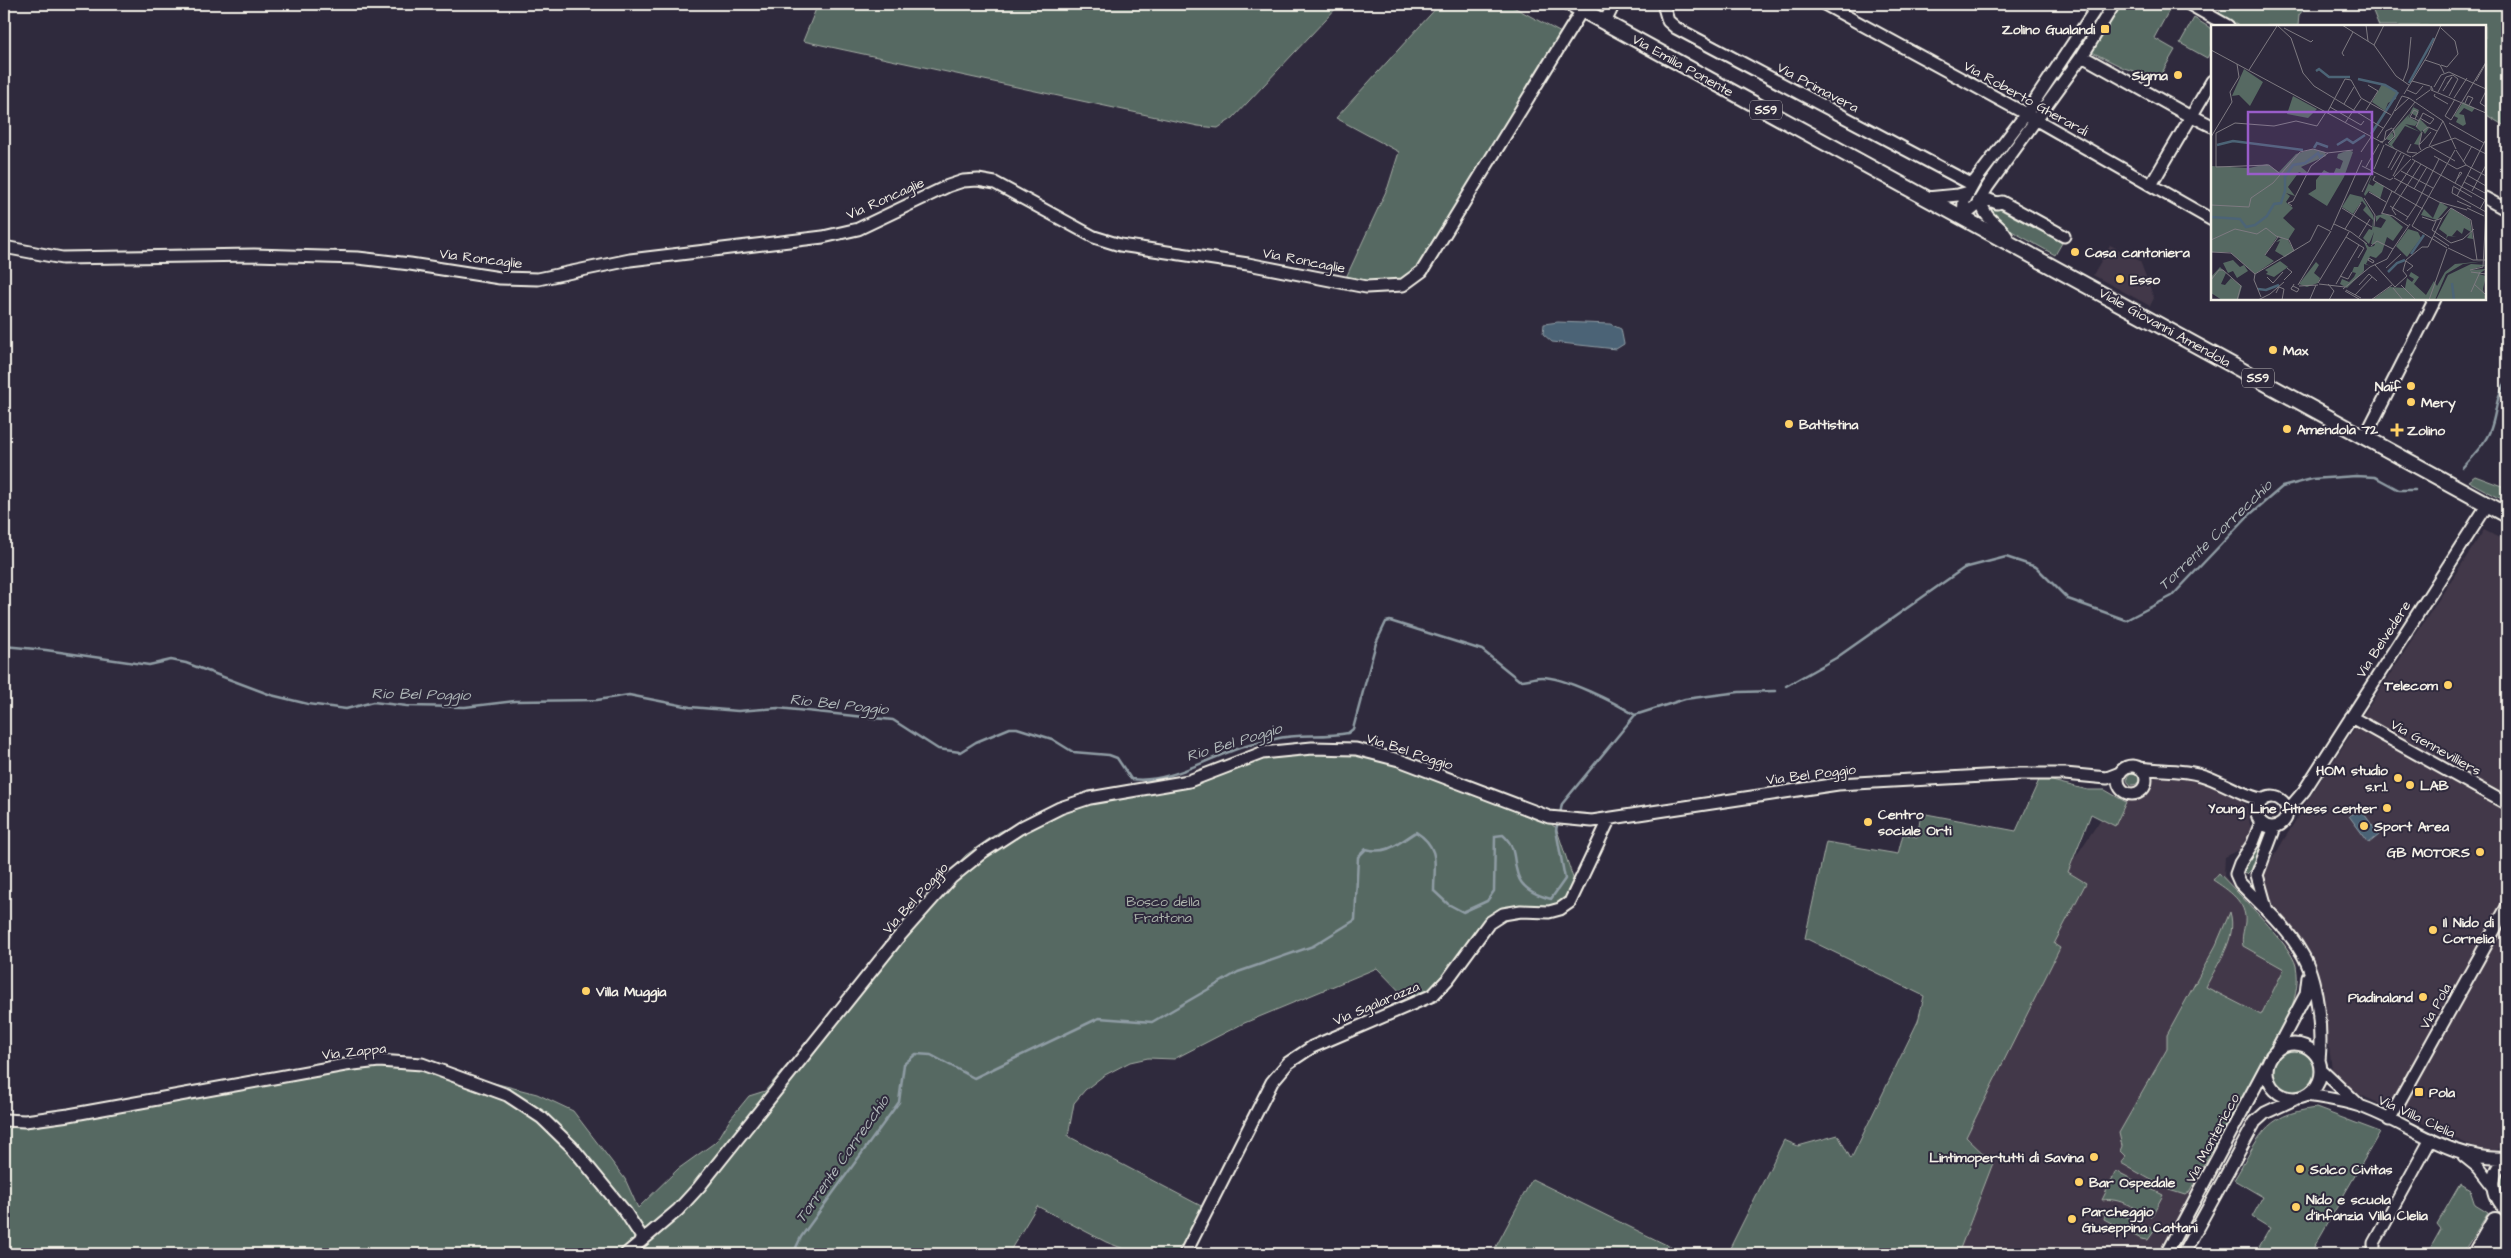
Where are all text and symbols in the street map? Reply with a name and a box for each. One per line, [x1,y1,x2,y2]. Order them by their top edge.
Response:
place label: Zolino Gualandi [2002,20,2096,40]
marker: Zolino Gualandi [2099,23,2111,35]
inset map [2211,25,2486,300]
street label: Via Emilia Ponente [1628,30,1737,102]
street label: Via Roberto Gherardi [1960,56,2092,142]
street label: Via Primavera [1773,58,1862,118]
place label: Sigma [2131,66,2169,87]
marker: Sigma [2172,69,2184,81]
road number: SS9 [1750,100,1782,120]
street label: Via Roncaglie [843,173,928,225]
street label: Via Roncaglie [1261,243,1347,279]
place label: Casa cantoniera [2085,243,2191,263]
street label: Via Roncaglie [438,244,524,274]
marker: Casa cantoniera [2069,246,2081,258]
place label: Esso [2130,270,2160,290]
marker: Esso [2114,273,2126,285]
street label: Viale Giovanni Amendola [2095,283,2234,373]
place label: Max [2283,341,2309,361]
marker: Max [2267,344,2279,356]
road number: SS9 [2242,368,2274,388]
place label: Naïf [2375,377,2402,397]
marker: Naïf [2405,380,2417,392]
place label: Mery [2421,393,2456,413]
marker: Mery [2405,396,2417,408]
place label: Battistina [1799,415,1859,435]
marker: Battistina [1783,418,1795,430]
place label: Amendola 72 [2297,420,2379,440]
place label: Zolino [2407,421,2445,441]
marker: Amendola 72 [2281,423,2293,435]
marker: Zolino [2391,424,2403,436]
water label: Torrente Correcchio [2154,474,2278,595]
street label: Via Belvedere [2351,597,2416,682]
place label: Telecom [2383,676,2439,696]
marker: Telecom [2442,679,2454,691]
water label: Rio Bel Poggio [371,683,472,707]
water label: Rio Bel Poggio [789,689,891,721]
street label: Via Gennevilliers [2387,715,2484,781]
water label: Rio Bel Poggio [1184,718,1286,768]
street label: Via Bel Poggio [1364,729,1456,775]
street label: Via Bel Poggio [1765,760,1857,790]
place label: HOM studio s.r.l. [2316,761,2388,797]
marker: HOM studio s.r.l. [2392,772,2404,784]
place label: LAB [2420,776,2449,796]
marker: LAB [2404,779,2416,791]
place label: Young Line fitness center [2208,799,2377,820]
marker: Young Line fitness center [2381,802,2393,814]
place label: Centro sociale Orti [1878,805,1952,841]
marker: Centro sociale Orti [1862,816,1874,828]
place label: Sport Area [2373,817,2450,837]
marker: Sport Area [2358,820,2370,832]
place label: GB MOTORS [2387,843,2470,863]
marker: GB MOTORS [2474,846,2486,858]
street label: Via Bel Poggio [878,858,953,939]
park label: Bosco della Frattona [1126,892,1200,928]
place label: Il Nido di Cornelia [2443,913,2495,949]
marker: Il Nido di Cornelia [2427,924,2439,936]
street label: Via Sgalarazza [1330,977,1423,1031]
street label: Via Pola [2415,980,2457,1033]
place label: Villa Muggia [595,982,667,1003]
marker: Villa Muggia [580,985,592,997]
place label: Piadinaland [2348,988,2414,1008]
marker: Piadinaland [2417,991,2429,1003]
street label: Via Zappa [321,1039,387,1065]
place label: Pola [2429,1083,2456,1103]
marker: Pola [2413,1086,2425,1098]
water label: Torrente Correcchio [791,1090,895,1227]
street label: Via Montericco [2181,1090,2245,1187]
street label: Via Villa Clelia [2375,1090,2458,1143]
place label: Lintimopertutti di Savina [1929,1148,2085,1168]
marker: Lintimopertutti di Savina [2088,1151,2100,1163]
place label: Solco Civitas [2309,1160,2393,1180]
marker: Solco Civitas [2294,1163,2306,1175]
place label: Bar Ospedale [2089,1173,2176,1193]
marker: Bar Ospedale [2073,1176,2085,1188]
place label: Nido e scuola d'infanzia Villa Clelia [2305,1190,2429,1226]
marker: Nido e scuola d'infanzia Villa Clelia [2290,1201,2302,1213]
place label: Parcheggio Giuseppina Cattani [2082,1202,2198,1238]
marker: Parcheggio Giuseppina Cattani [2066,1213,2078,1225]

